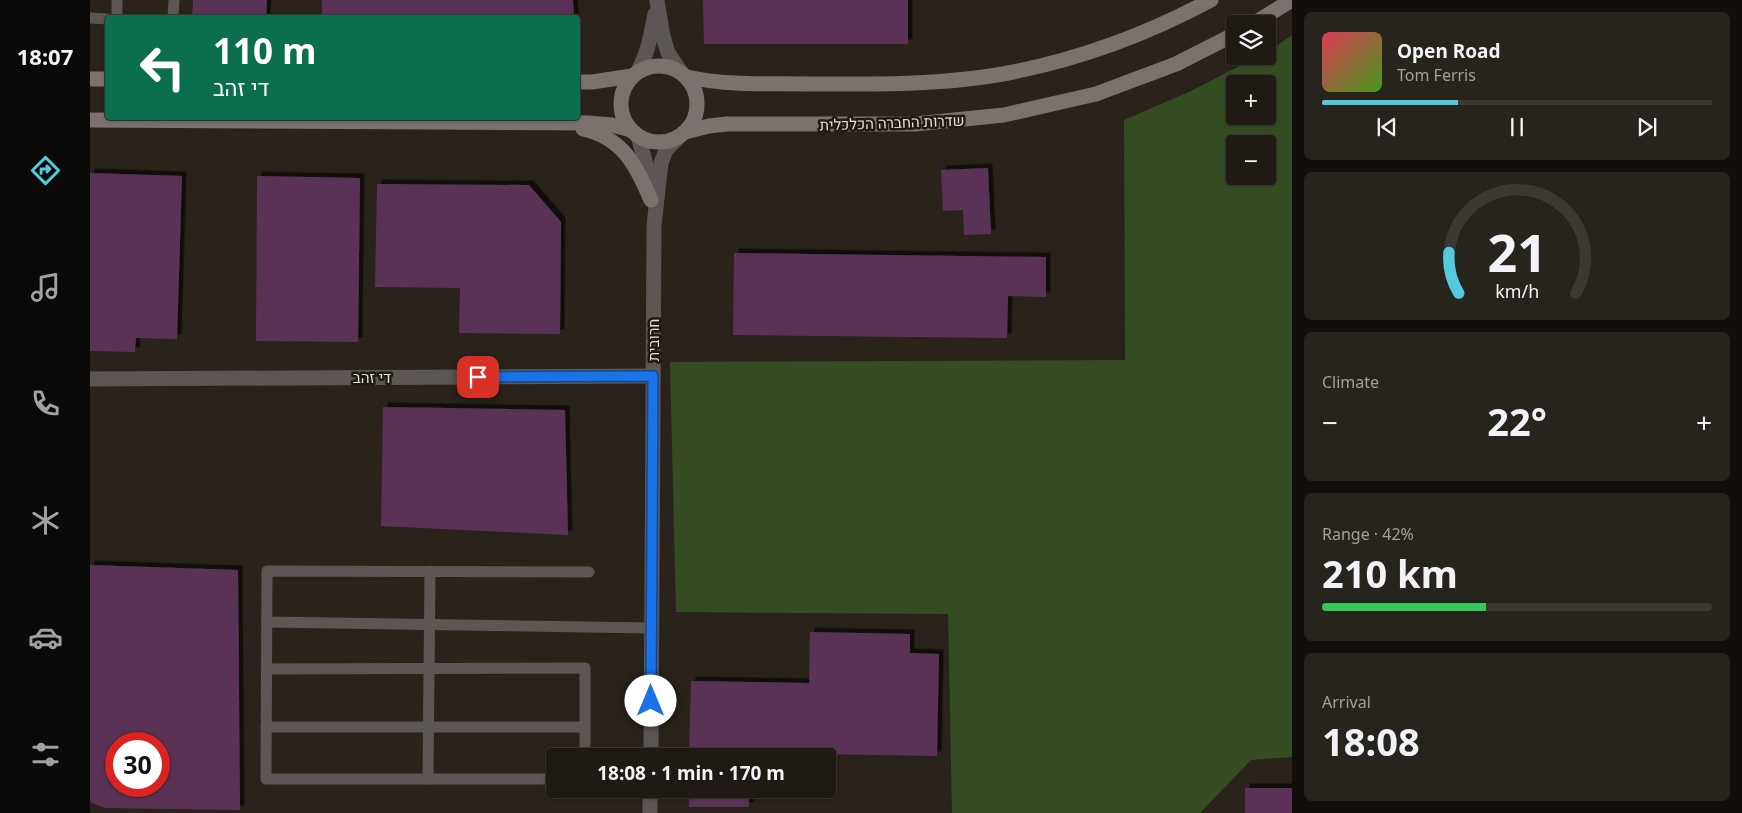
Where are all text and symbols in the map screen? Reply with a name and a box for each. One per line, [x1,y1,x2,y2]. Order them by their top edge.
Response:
map controls [1226,15,1276,185]
button: layers [1226,15,1276,65]
text: 110 m [213,27,316,74]
icon: left [130,35,195,100]
text: Open Road [1397,38,1500,64]
text: 18:07 [17,41,73,71]
text: Tom Ferris [1397,64,1476,86]
text: די זהב [213,72,269,102]
button: + [1226,75,1276,125]
street label: שדרות החברה הכלכלית [819,109,965,135]
icon: previous [1373,113,1401,141]
icon: pause [1503,113,1531,141]
icon: next [1633,113,1661,141]
button: − [1226,135,1276,185]
icon: directions [28,153,63,188]
text: 21 [1487,216,1547,287]
icon: music [28,270,63,305]
text: km/h [1495,279,1539,303]
street label: חרובית [643,319,663,361]
pin [457,356,499,398]
icon: arrive [464,363,492,391]
street label: די זהב [353,367,391,387]
text: Climate [1322,371,1379,393]
icon: phone [28,386,63,421]
text: 22° [1487,395,1547,447]
text: − [1322,403,1338,441]
text: + [1696,403,1712,441]
icon: climate [28,503,63,538]
text: Range · 42% [1322,523,1414,545]
text: 210 km [1322,547,1458,599]
icon: car [28,620,63,655]
position arrow [624,674,676,726]
text: Arrival [1322,691,1371,713]
text: 18:08 [1322,715,1420,767]
speed limit sign: 30 [105,732,170,797]
icon: filters [28,737,63,772]
text: 18:08 · 1 min · 170 m [597,760,785,786]

